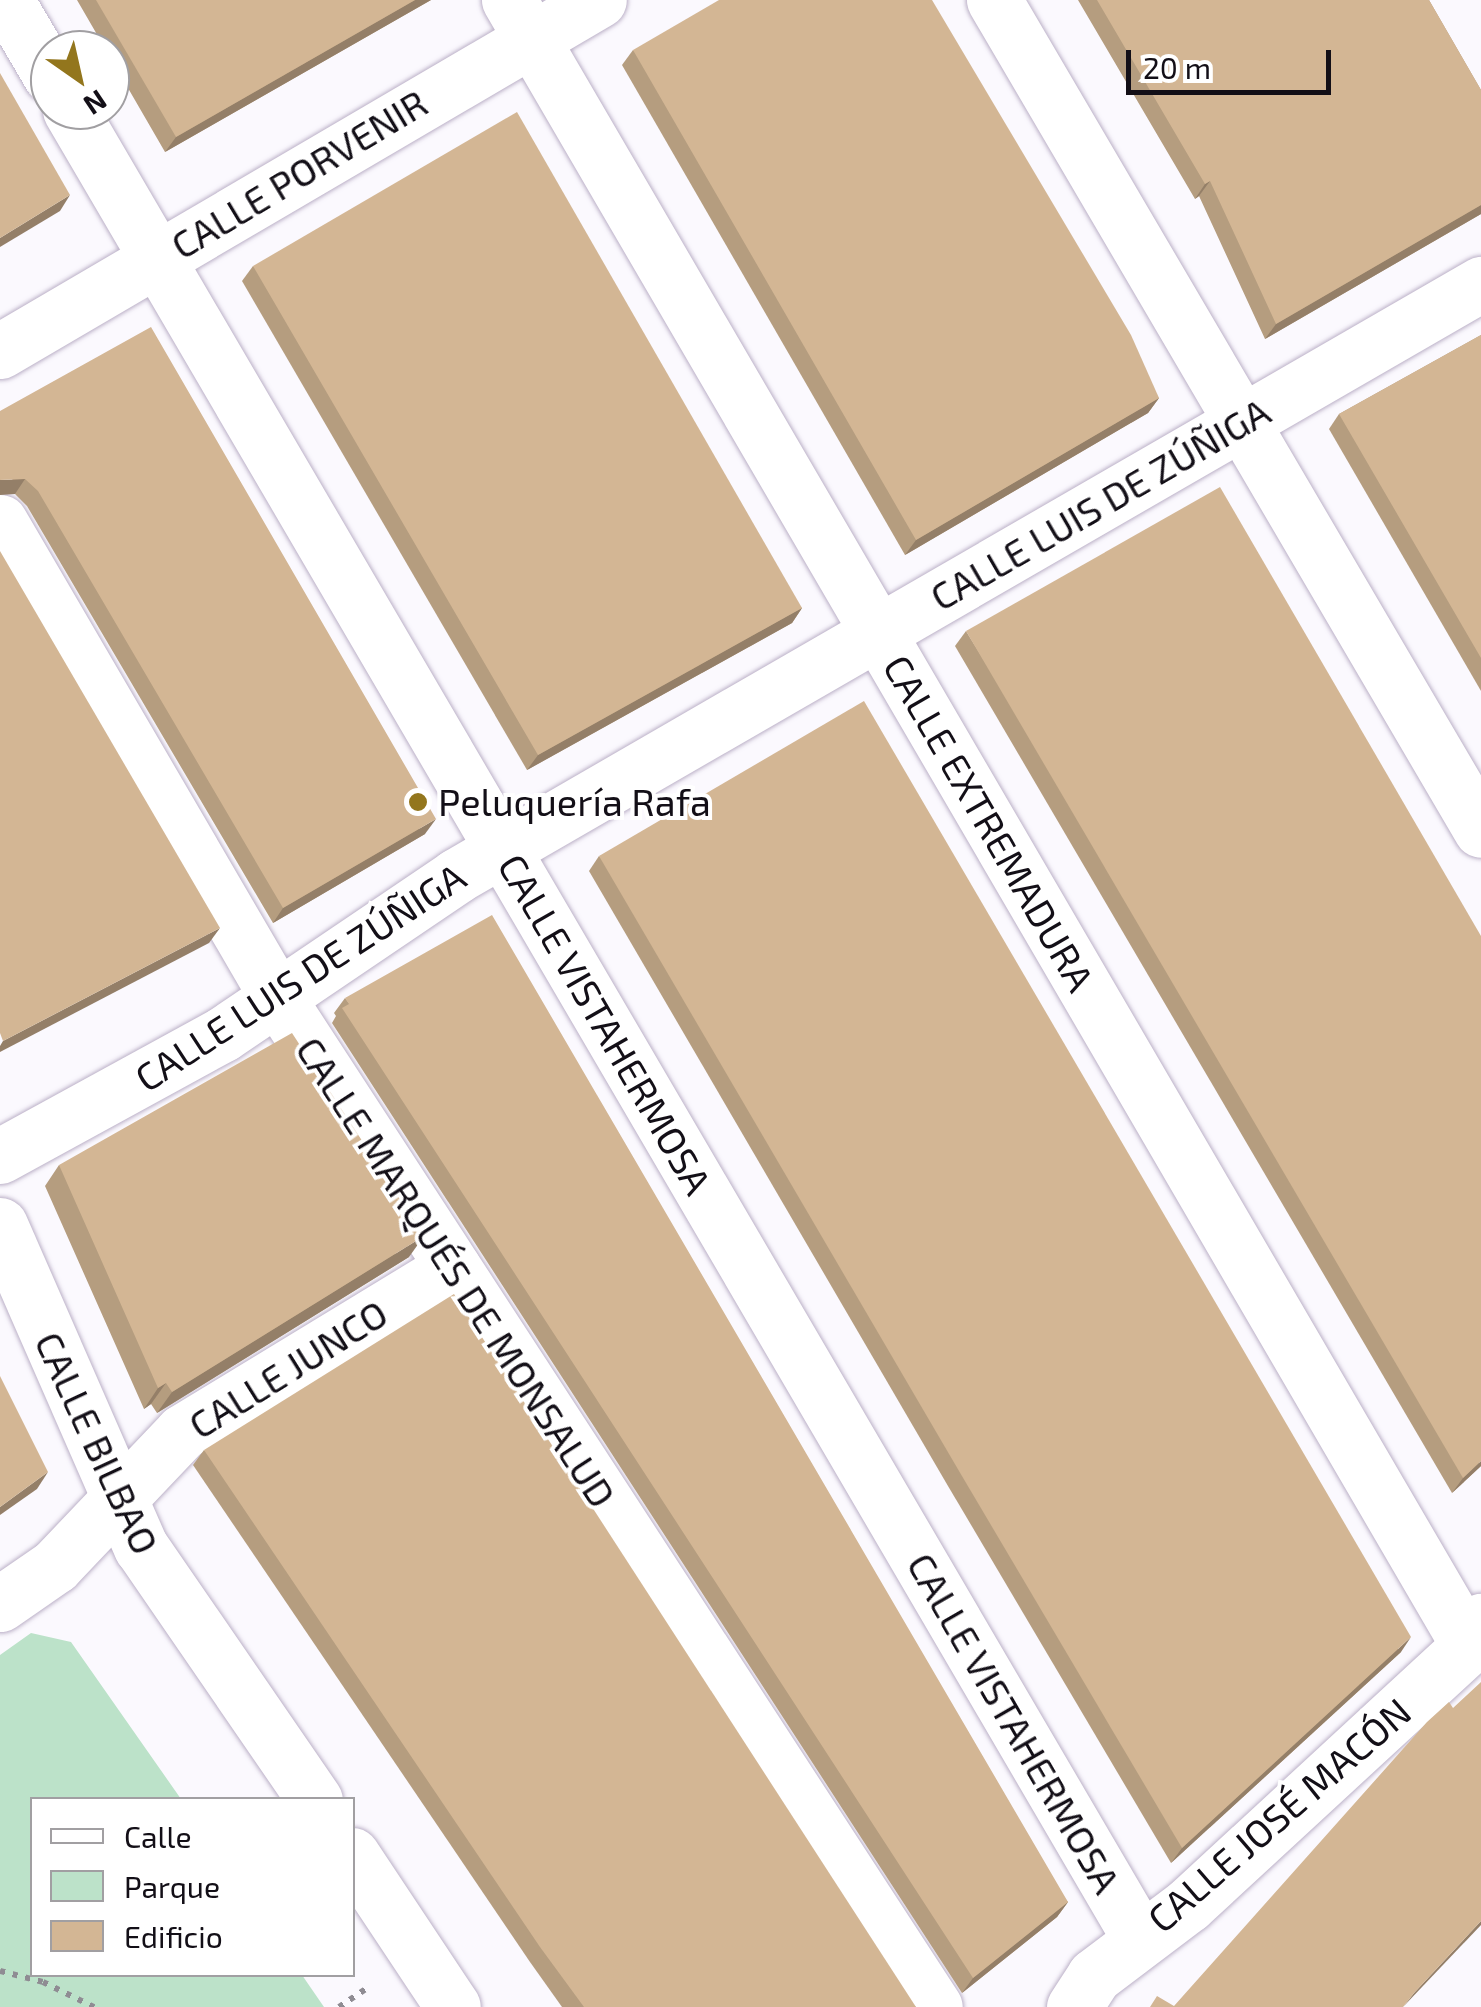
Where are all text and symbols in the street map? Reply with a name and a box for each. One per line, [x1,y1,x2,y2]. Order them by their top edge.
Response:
north arrow [30,30,130,130]
scale bar [1131,30,1336,92]
text: 20 m [1143,49,1211,85]
street label: CALLE PORVENIR [163,80,435,268]
text: N [78,83,114,123]
street label: CALLE LUIS DE ZÚÑIGA [922,388,1278,620]
street label: CALLE EXTREMADURA [874,647,1104,999]
place label: Peluquería Rafa [438,779,711,825]
marker: Peluquería Rafa [407,791,429,813]
street label: CALLE VISTAHERMOSA [489,846,721,1202]
street label: CALLE LUIS DE ZÚÑIGA [127,853,473,1101]
street label: CALLE MARQUÉS DE MONSALUD [287,1028,625,1516]
street label: CALLE JUNCO [180,1290,396,1448]
street label: CALLE BILBAO [26,1325,168,1561]
street label: CALLE VISTAHERMOSA [898,1545,1130,1901]
street label: CALLE JOSÉ MACÓN [1138,1688,1420,1942]
legend [30,1797,355,1977]
text: Calle [124,1818,192,1854]
text: Parque [124,1868,220,1904]
text: Edificio [124,1918,223,1954]

